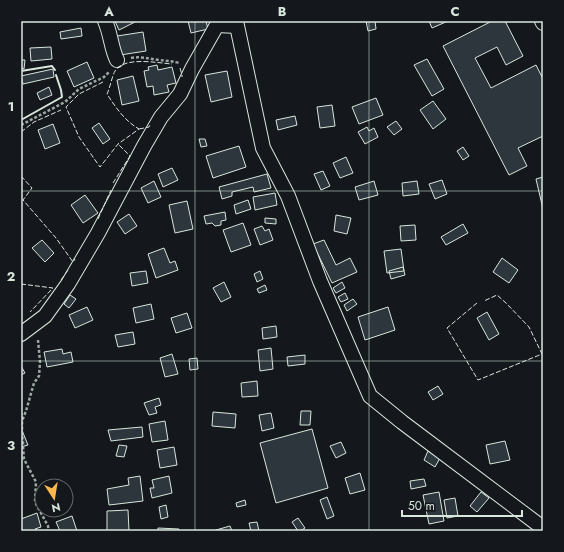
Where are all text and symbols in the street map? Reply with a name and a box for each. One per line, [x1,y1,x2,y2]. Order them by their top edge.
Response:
text: A [103,2,114,21]
text: B [278,2,287,21]
text: C [450,2,460,21]
text: 1 [8,97,14,116]
text: 2 [7,267,15,286]
text: 3 [7,436,15,455]
north arrow [34,478,74,518]
scale bar [402,492,522,518]
text: 50 m [408,497,435,515]
text: N [50,499,62,517]

